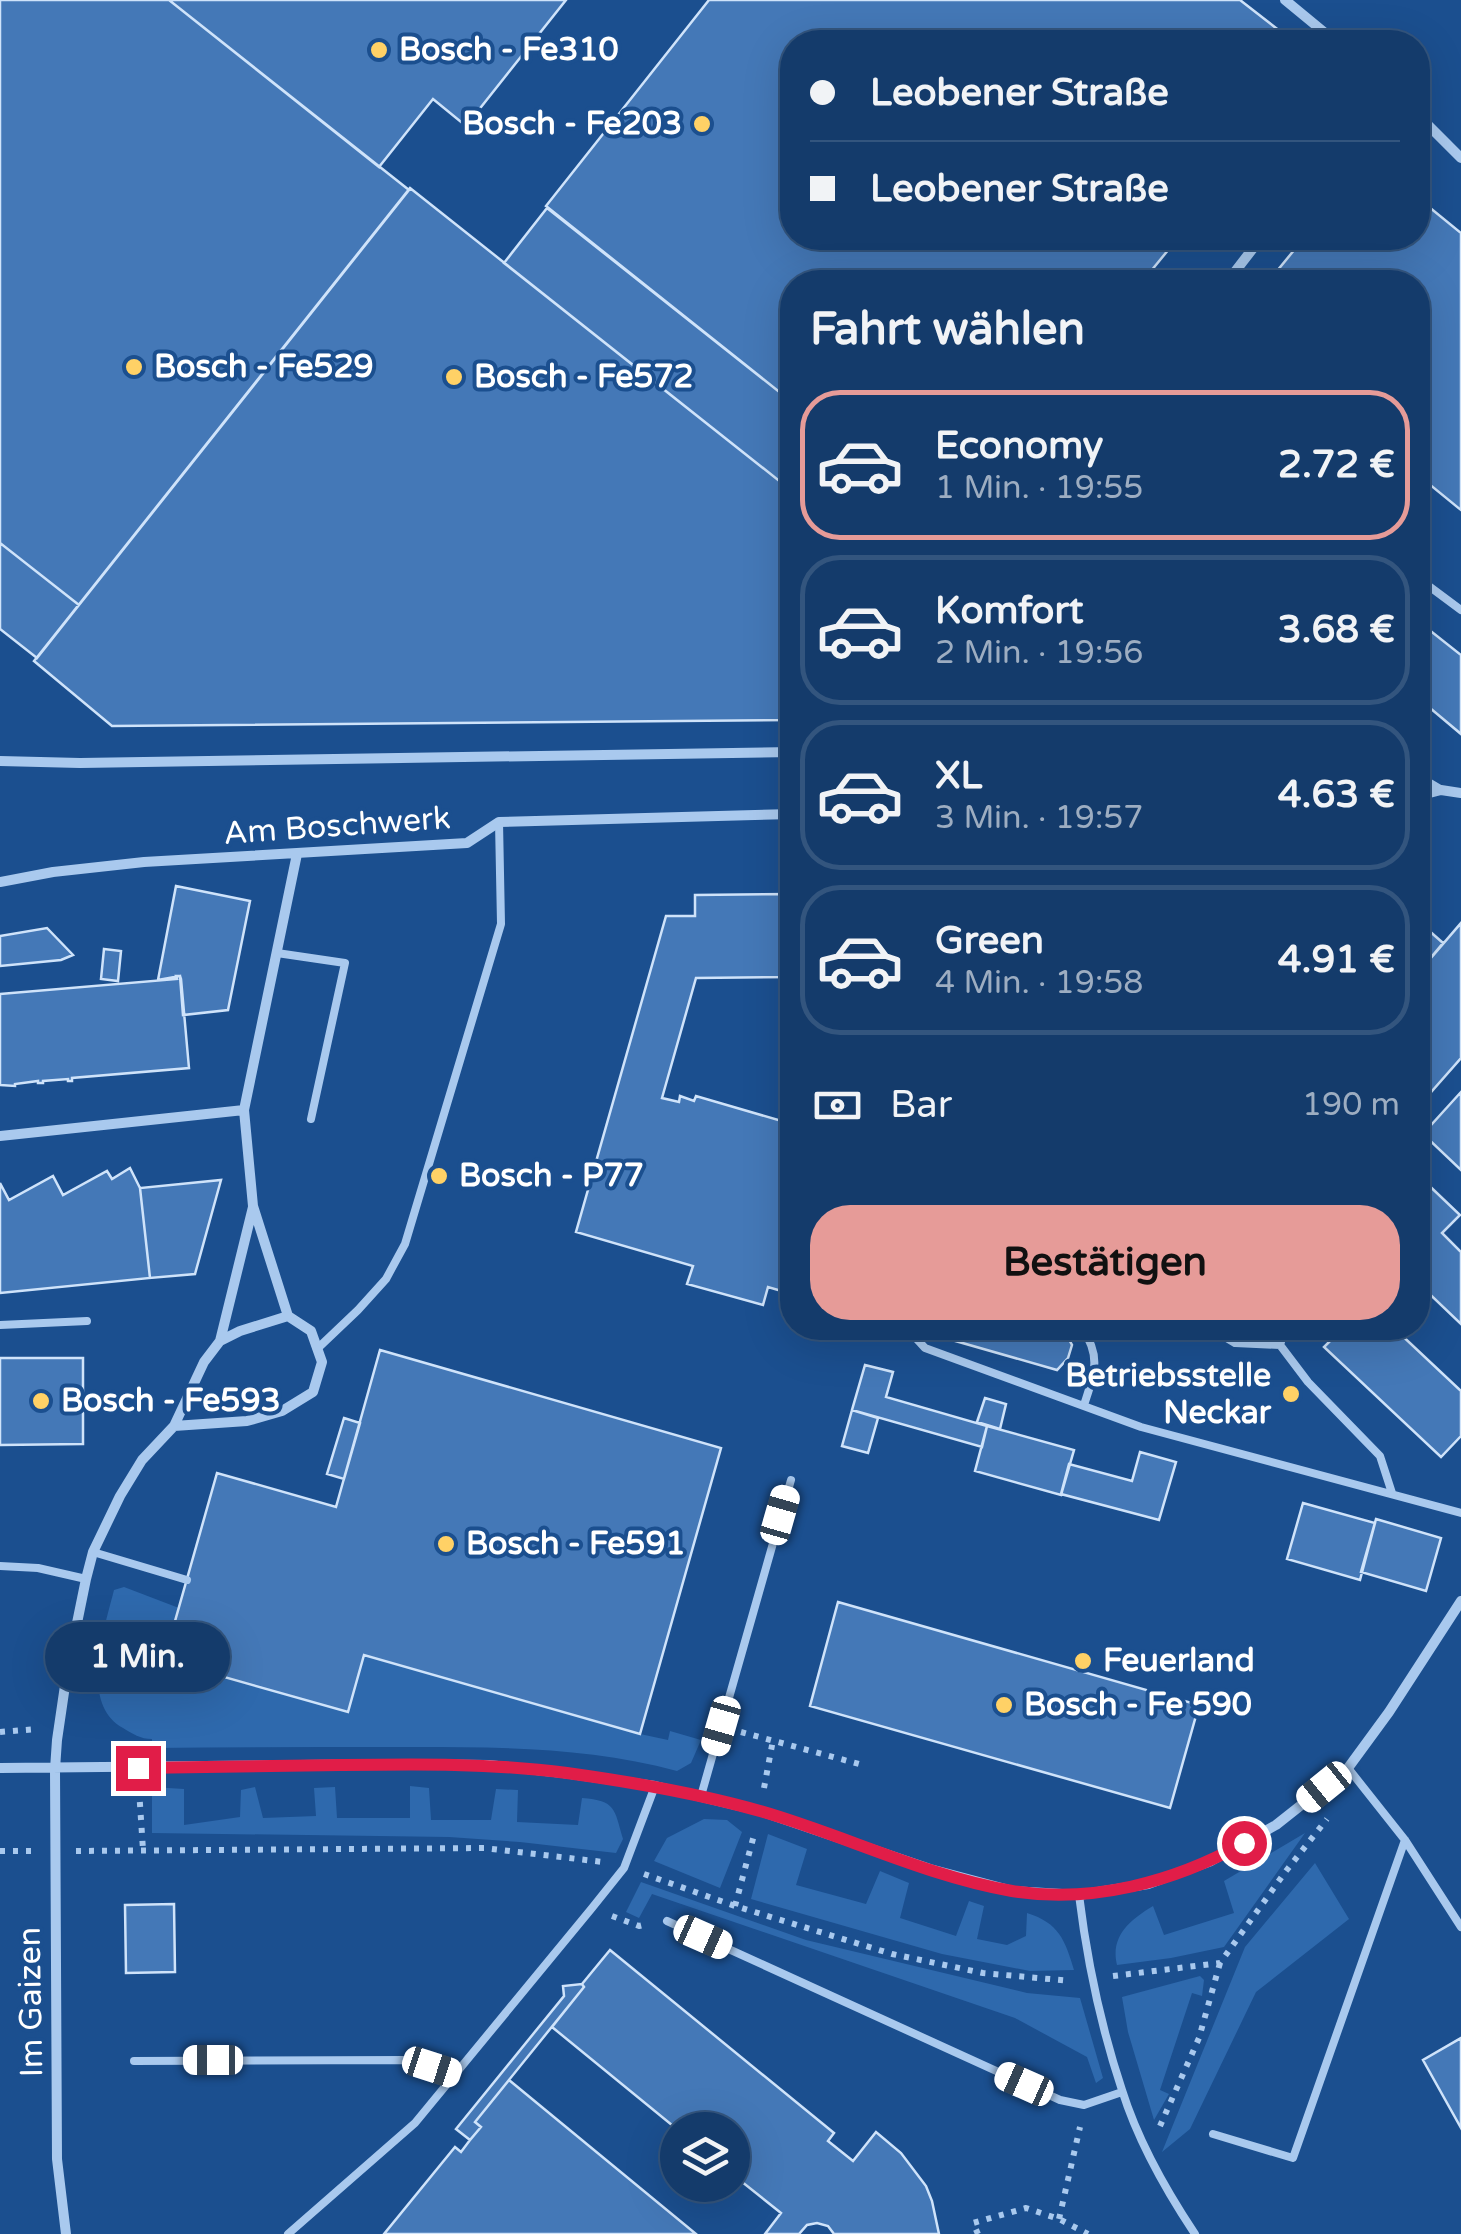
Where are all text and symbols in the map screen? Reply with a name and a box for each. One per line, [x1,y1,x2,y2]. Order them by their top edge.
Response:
place label: Bosch - Fe310 [399,31,619,69]
marker: Bosch - Fe310 [368,39,390,61]
text: Leobener Straße [870,70,1169,116]
place label: Bosch - Fe203 [462,105,682,143]
marker: Bosch - Fe203 [691,113,713,135]
text: Leobener Straße [870,166,1169,212]
text: Fahrt wählen [810,303,1085,357]
place label: Bosch - Fe529 [154,348,374,386]
marker: Bosch - Fe529 [123,356,145,378]
place label: Bosch - Fe572 [474,358,694,396]
marker: Bosch - Fe572 [443,366,465,388]
icon: car [815,420,905,510]
text: Economy [935,423,1103,469]
text: 2.72 € [1278,442,1395,488]
text: 1 Min. · 19:55 [935,469,1143,507]
icon: car [815,585,905,675]
text: Komfort [935,588,1084,634]
text: 3.68 € [1278,607,1395,653]
text: 2 Min. · 19:56 [935,634,1143,672]
icon: car [815,750,905,840]
text: XL [935,753,982,799]
text: 4.63 € [1278,772,1395,818]
street label: Am Boschwerk [222,799,452,853]
text: 3 Min. · 19:57 [935,799,1143,837]
icon: car [815,915,905,1005]
text: Green [935,918,1044,964]
text: 4.91 € [1278,937,1395,983]
text: 4 Min. · 19:58 [935,964,1143,1002]
icon: cash [810,1078,865,1133]
text: Bar [890,1082,952,1128]
text: 190 m [1302,1086,1400,1124]
place label: Bosch - P77 [459,1157,644,1195]
marker: Bosch - P77 [428,1165,450,1187]
button: Bestätigen [810,1205,1400,1320]
place label: Betriebsstelle Neckar [1065,1357,1272,1432]
place label: Bosch - Fe593 [61,1382,281,1420]
marker: Betriebsstelle Neckar [1280,1383,1302,1405]
marker: Bosch - Fe593 [30,1390,52,1412]
car [757,1482,803,1548]
place label: Bosch - Fe591 [466,1525,686,1563]
marker: Bosch - Fe591 [435,1533,457,1555]
callout: 1 Min. [46,1623,230,1693]
text: 1 Min. [90,1638,185,1676]
place label: Feuerland [1103,1642,1255,1680]
marker: Feuerland [1072,1650,1094,1672]
place label: Bosch - Fe 590 [1024,1686,1252,1724]
car [698,1693,744,1759]
marker: Bosch - Fe 590 [993,1694,1015,1716]
route end [116,1746,161,1791]
car [1291,1756,1357,1818]
route start [1222,1821,1267,1866]
car [669,1911,737,1963]
street label: Im Gaizen [11,1927,51,2077]
car [399,2043,465,2091]
car [183,2045,243,2075]
car [990,2058,1058,2110]
map controls [660,2112,750,2202]
button: layers [660,2112,750,2202]

